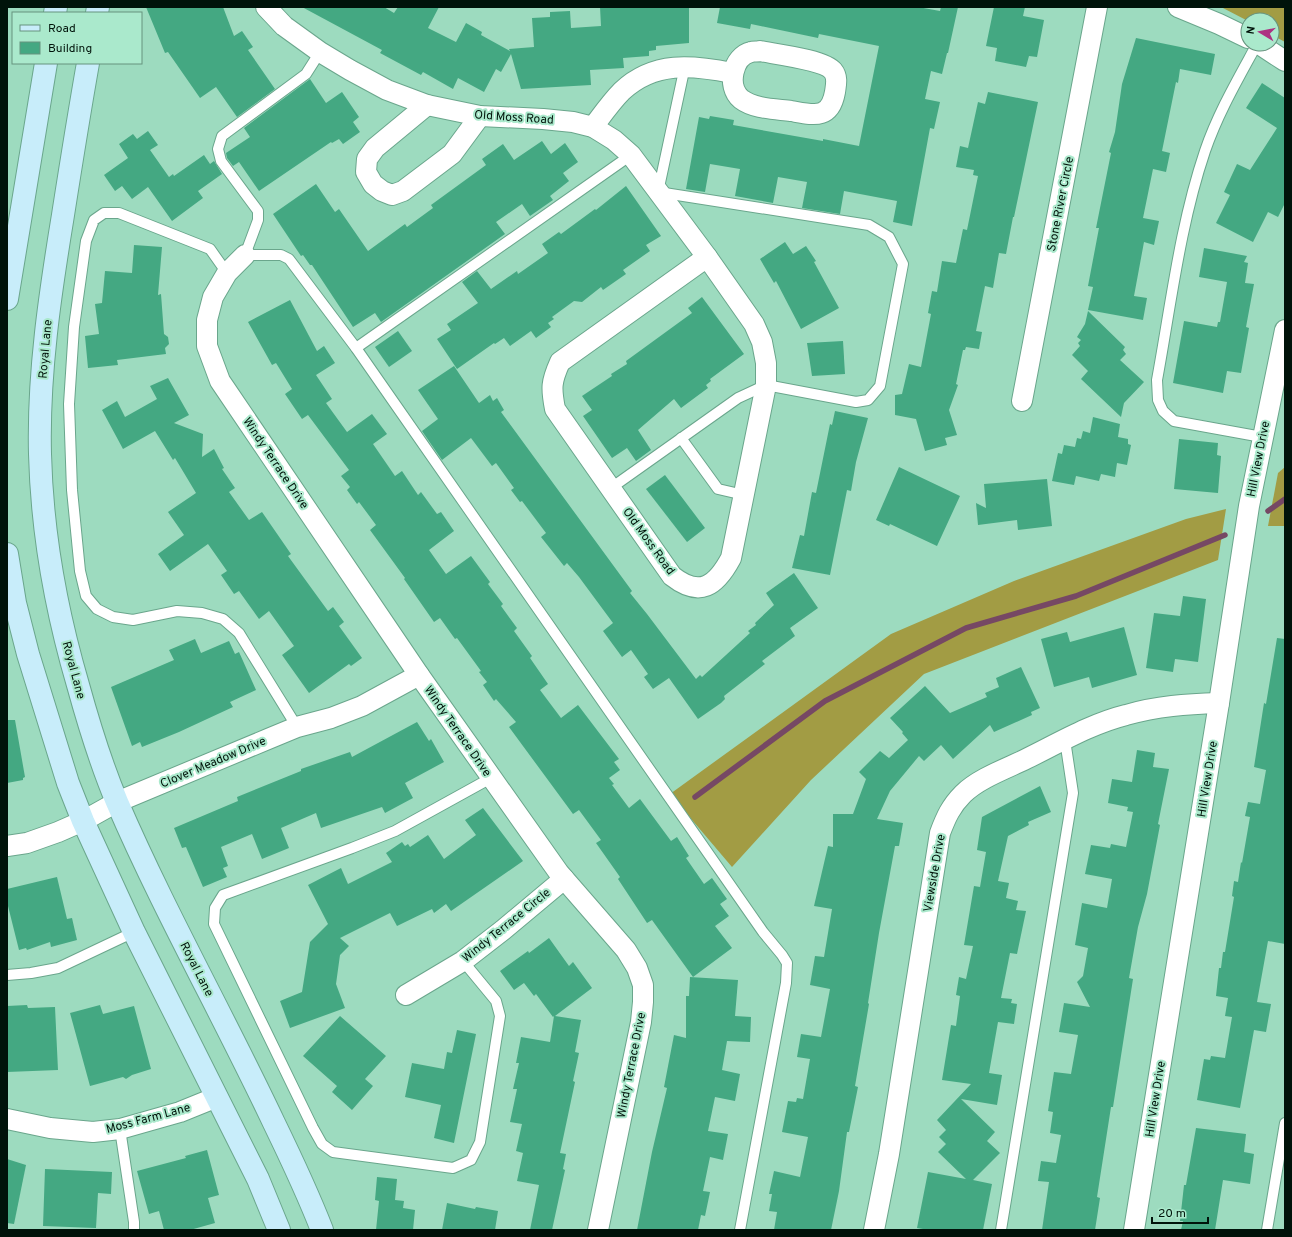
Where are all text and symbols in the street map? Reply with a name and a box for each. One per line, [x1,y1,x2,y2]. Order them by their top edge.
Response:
legend [12,12,142,64]
north arrow [1240,12,1280,52]
text: Road [48,21,76,37]
text: N [1244,25,1259,36]
text: Building [48,41,92,57]
street label: Old Moss Road [474,107,554,129]
street label: Stone River Circle [1044,155,1078,253]
street label: Royal Lane [35,319,57,379]
street label: Windy Terrace Drive [239,415,312,513]
street label: Hill View Drive [1244,420,1274,499]
street label: Old Moss Road [618,505,678,578]
street label: Royal Lane [58,640,88,701]
street label: Windy Terrace Drive [420,683,495,780]
street label: Clover Meadow Drive [158,733,269,792]
street label: Hill View Drive [1194,740,1222,818]
street label: Viewside Drive [920,833,950,913]
street label: Windy Terrace Circle [459,885,554,967]
street label: Royal Lane [176,939,217,999]
street label: Windy Terrace Drive [614,1011,650,1119]
street label: Hill View Drive [1142,1060,1170,1138]
street label: Moss Farm Lane [104,1100,192,1138]
scale bar [1152,1199,1208,1225]
text: 20 m [1158,1206,1186,1222]

